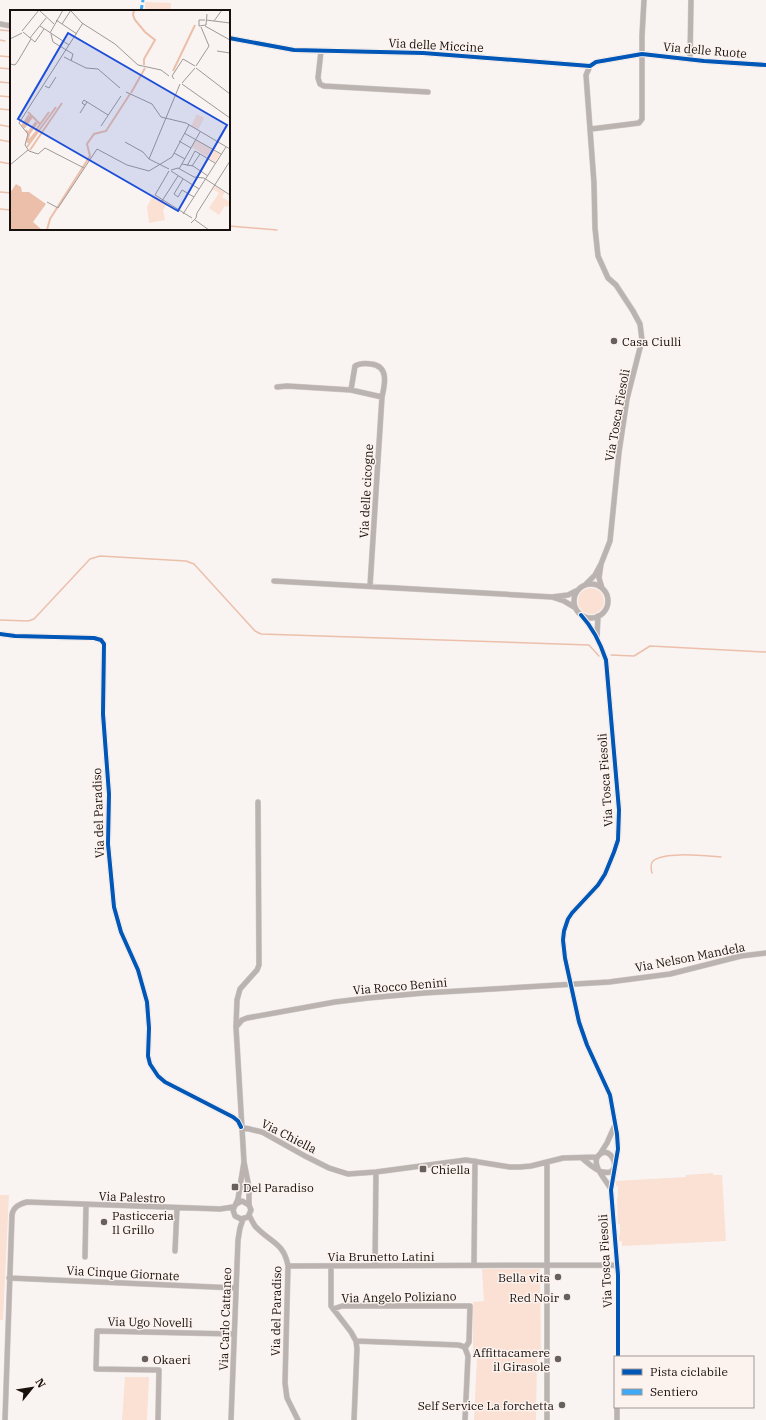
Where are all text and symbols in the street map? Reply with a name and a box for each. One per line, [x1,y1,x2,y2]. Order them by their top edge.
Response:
inset map [10,10,230,230]
street label: Via delle Miccine [388,35,484,55]
street label: Via delle Ruote [663,39,747,61]
place label: Casa Ciulli [622,334,682,349]
marker: Casa Ciulli [609,336,619,346]
street label: Via Tosca Fiesoli [601,367,633,462]
street label: Via delle cicogne [356,443,376,539]
street label: Via Tosca Fiesoli [594,733,616,827]
street label: Via del Paradiso [89,767,107,858]
street label: Via Nelson Mandela [634,939,747,975]
street label: Via Rocco Benini [352,974,448,998]
street label: Via Chiella [259,1116,320,1157]
place label: Chiella [431,1162,471,1177]
marker: Chiella [418,1164,428,1174]
place label: Del Paradiso [243,1180,314,1195]
marker: Del Paradiso [230,1182,240,1192]
street label: Via Palestro [98,1188,166,1206]
place label: Pasticceria Il Grillo [112,1208,174,1237]
street label: Via Tosca Fiesoli [595,1214,615,1308]
marker: Pasticceria Il Grillo [99,1217,109,1227]
street label: Via Brunetto Latini [328,1249,435,1264]
street label: Via Cinque Giornate [66,1263,180,1283]
street label: Via del Paradiso [268,1265,284,1356]
street label: Via Carlo Cattaneo [216,1267,234,1371]
place label: Bella vita [498,1270,550,1285]
marker: Bella vita [553,1272,563,1282]
street label: Via Angelo Poliziano [341,1288,457,1306]
place label: Red Noir [509,1290,560,1305]
marker: Red Noir [562,1292,572,1302]
street label: Via Ugo Novelli [107,1314,193,1330]
place label: Affittacamere il Girasole [473,1345,550,1374]
place label: Okaeri [153,1352,191,1367]
marker: Okaeri [140,1354,150,1364]
marker: Affittacamere il Girasole [553,1354,563,1364]
legend [614,1356,754,1408]
text: Pista ciclabile [650,1364,728,1379]
north arrow [12,1368,52,1408]
text: N [32,1376,49,1391]
text: Sentiero [650,1384,698,1399]
place label: Self Service La forchetta [418,1398,554,1413]
marker: Self Service La forchetta [557,1400,567,1410]

